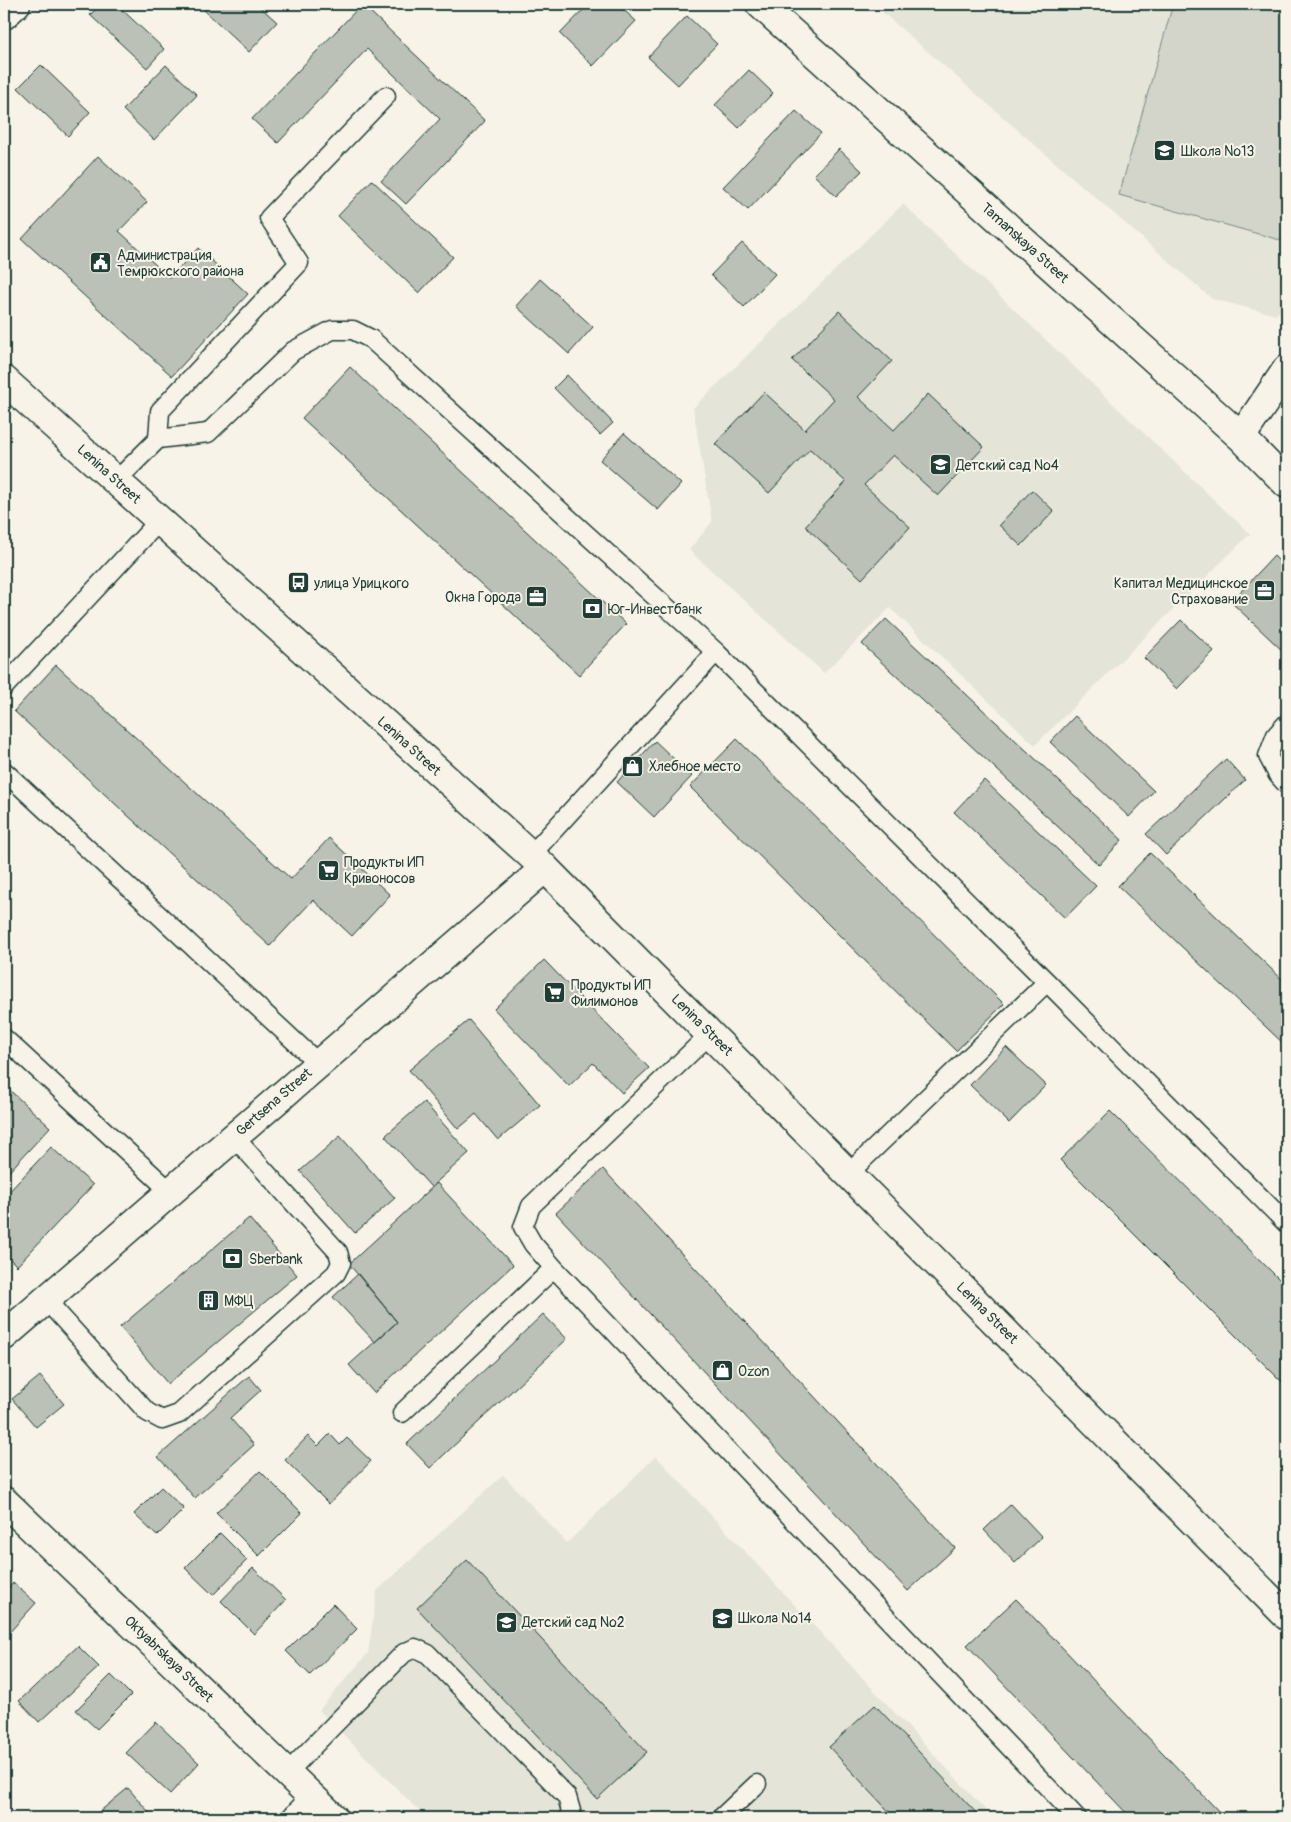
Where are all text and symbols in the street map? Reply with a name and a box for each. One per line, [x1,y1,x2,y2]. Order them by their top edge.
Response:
school or university icon: Школа №13 [1153,139,1177,163]
place label: Школа №13 [1181,143,1255,160]
street label: Tamanskaya Street [978,199,1072,287]
place label: Администрация Темрюкского района [117,247,244,280]
public building icon: Администрация Темрюкского района [89,251,113,275]
street label: Lenina Street [73,441,145,507]
school or university icon: Детский сад №4 [928,453,952,477]
place label: Детский сад №4 [955,457,1059,474]
bus stop icon: улица Урицкого [286,571,310,595]
place label: улица Урицкого [313,575,409,592]
place label: Капитал Медицинское Страхование [1114,575,1248,608]
office icon: Капитал Медицинское Страхование [1252,579,1276,603]
office icon: Окна Города [525,585,549,609]
place label: Окна Города [445,589,521,606]
bank icon: Юг-Инвестбанк [580,597,604,621]
place label: Юг-Инвестбанк [608,601,703,618]
street label: Lenina Street [373,713,445,779]
shop icon: Хлебное место [621,754,645,778]
place label: Хлебное место [649,758,741,775]
place label: Продукты ИП Кривоносов [344,854,424,887]
supermarket icon: Продукты ИП Кривоносов [316,858,340,882]
place label: Продукты ИП Филимонов [571,977,651,1010]
supermarket icon: Продукты ИП Филимонов [543,981,567,1005]
street label: Lenina Street [668,991,737,1060]
street label: Gertsena Street [233,1064,316,1140]
bank icon: Sberbank [221,1247,245,1271]
place label: Sberbank [249,1251,303,1268]
street label: Lenina Street [953,1279,1022,1348]
building icon: МФЦ [196,1289,220,1313]
place label: МФЦ [224,1293,253,1310]
shop icon: Ozon [710,1359,734,1383]
place label: Ozon [738,1363,770,1380]
school or university icon: Школа №14 [710,1606,734,1630]
school or university icon: Детский сад №2 [494,1610,518,1634]
place label: Школа №14 [738,1610,812,1627]
street label: Oktyabrskaya Street [121,1612,217,1706]
place label: Детский сад №2 [521,1614,625,1631]

